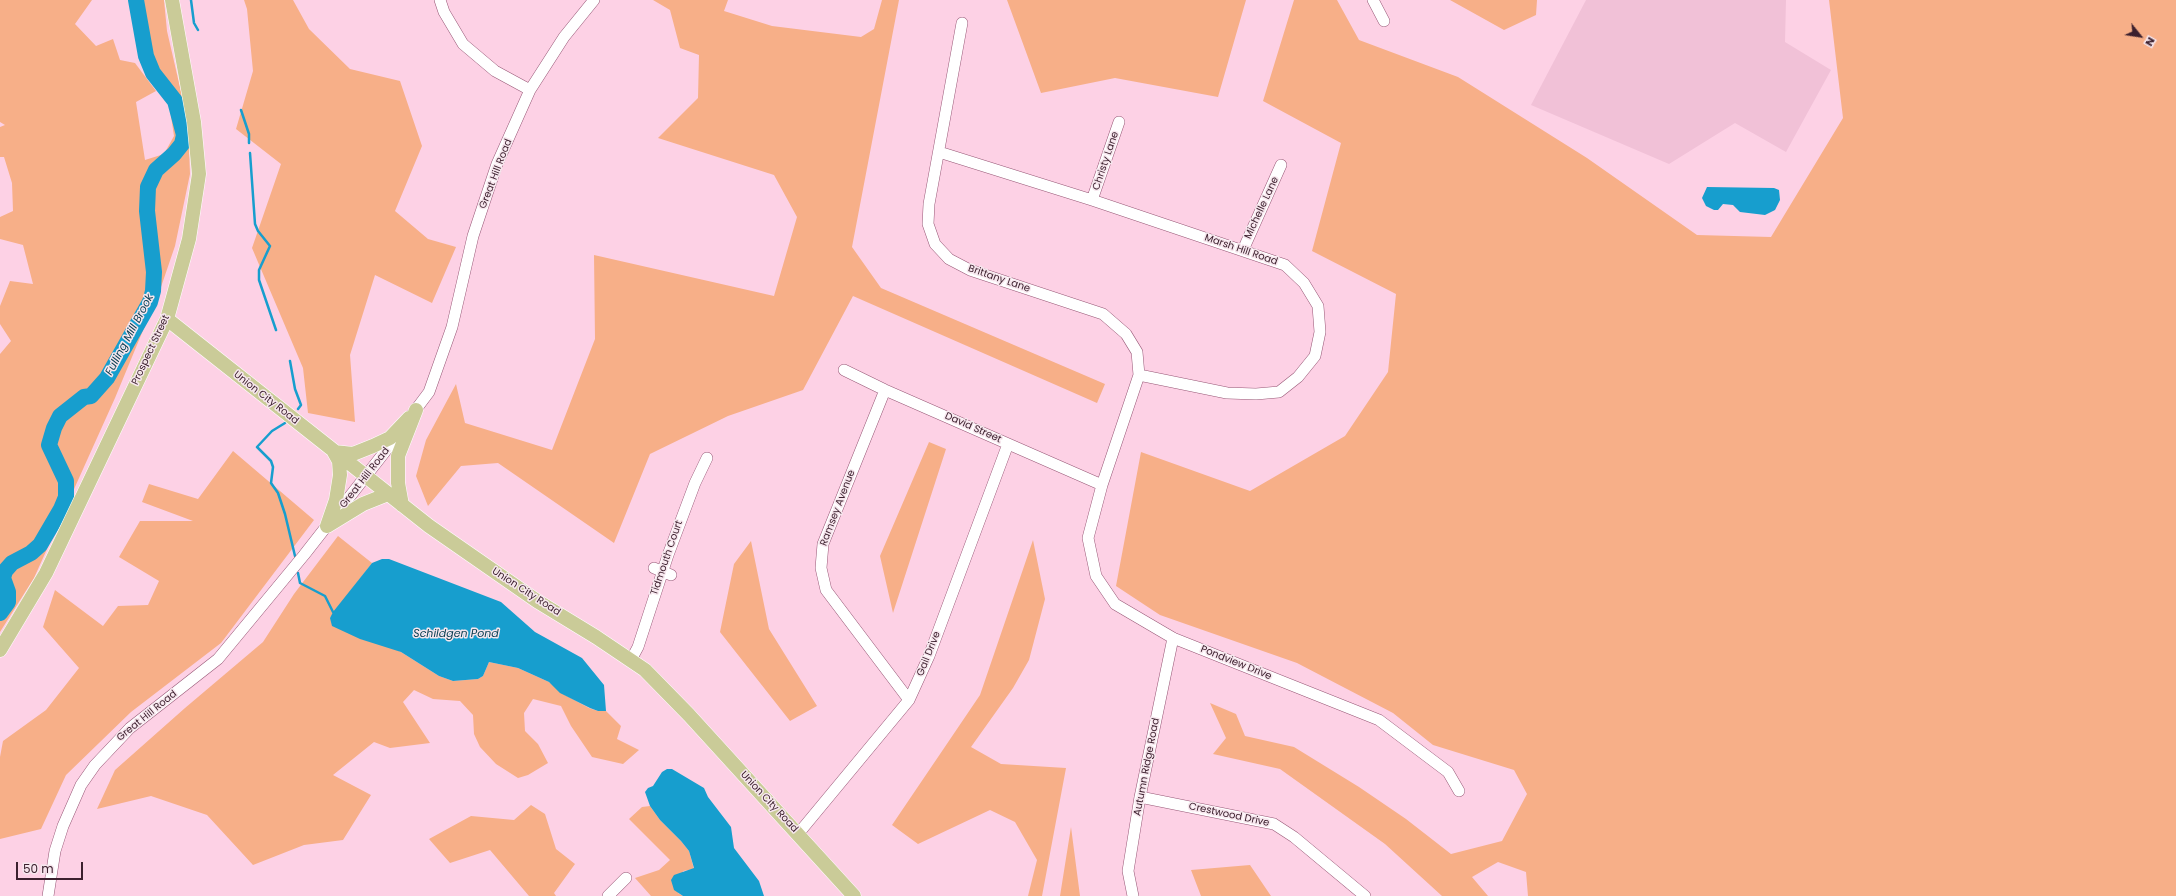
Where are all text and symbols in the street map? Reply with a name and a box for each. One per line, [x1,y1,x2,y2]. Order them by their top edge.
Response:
north arrow [2120,16,2160,56]
text: N [2141,34,2159,50]
street label: Christy Lane [1090,130,1122,192]
street label: Great Hill Road [477,137,515,211]
street label: Michelle Lane [1242,175,1282,241]
street label: Marsh Hill Road [1203,232,1279,268]
street label: Brittany Lane [966,263,1032,295]
water label: Fulling Mill Brook [103,292,157,378]
street label: Prospect Street [130,313,172,387]
street label: Union City Road [231,369,301,427]
street label: David Street [943,410,1003,446]
street label: Great Hill Road [338,445,392,511]
street label: Ramsey Avenue [818,468,858,548]
street label: Tidmouth Court [649,519,685,597]
street label: Union City Road [490,565,562,619]
water label: Schildgen Pond [413,627,499,641]
street label: Gail Drive [915,630,943,678]
street label: Pondview Drive [1199,643,1273,683]
street label: Great Hill Road [115,688,179,744]
street label: Autumn Ridge Road [1132,717,1162,817]
street label: Union City Road [738,769,800,835]
street label: Crestwood Drive [1188,801,1270,829]
scale bar [18,854,85,880]
text: 50 m [23,860,54,877]

